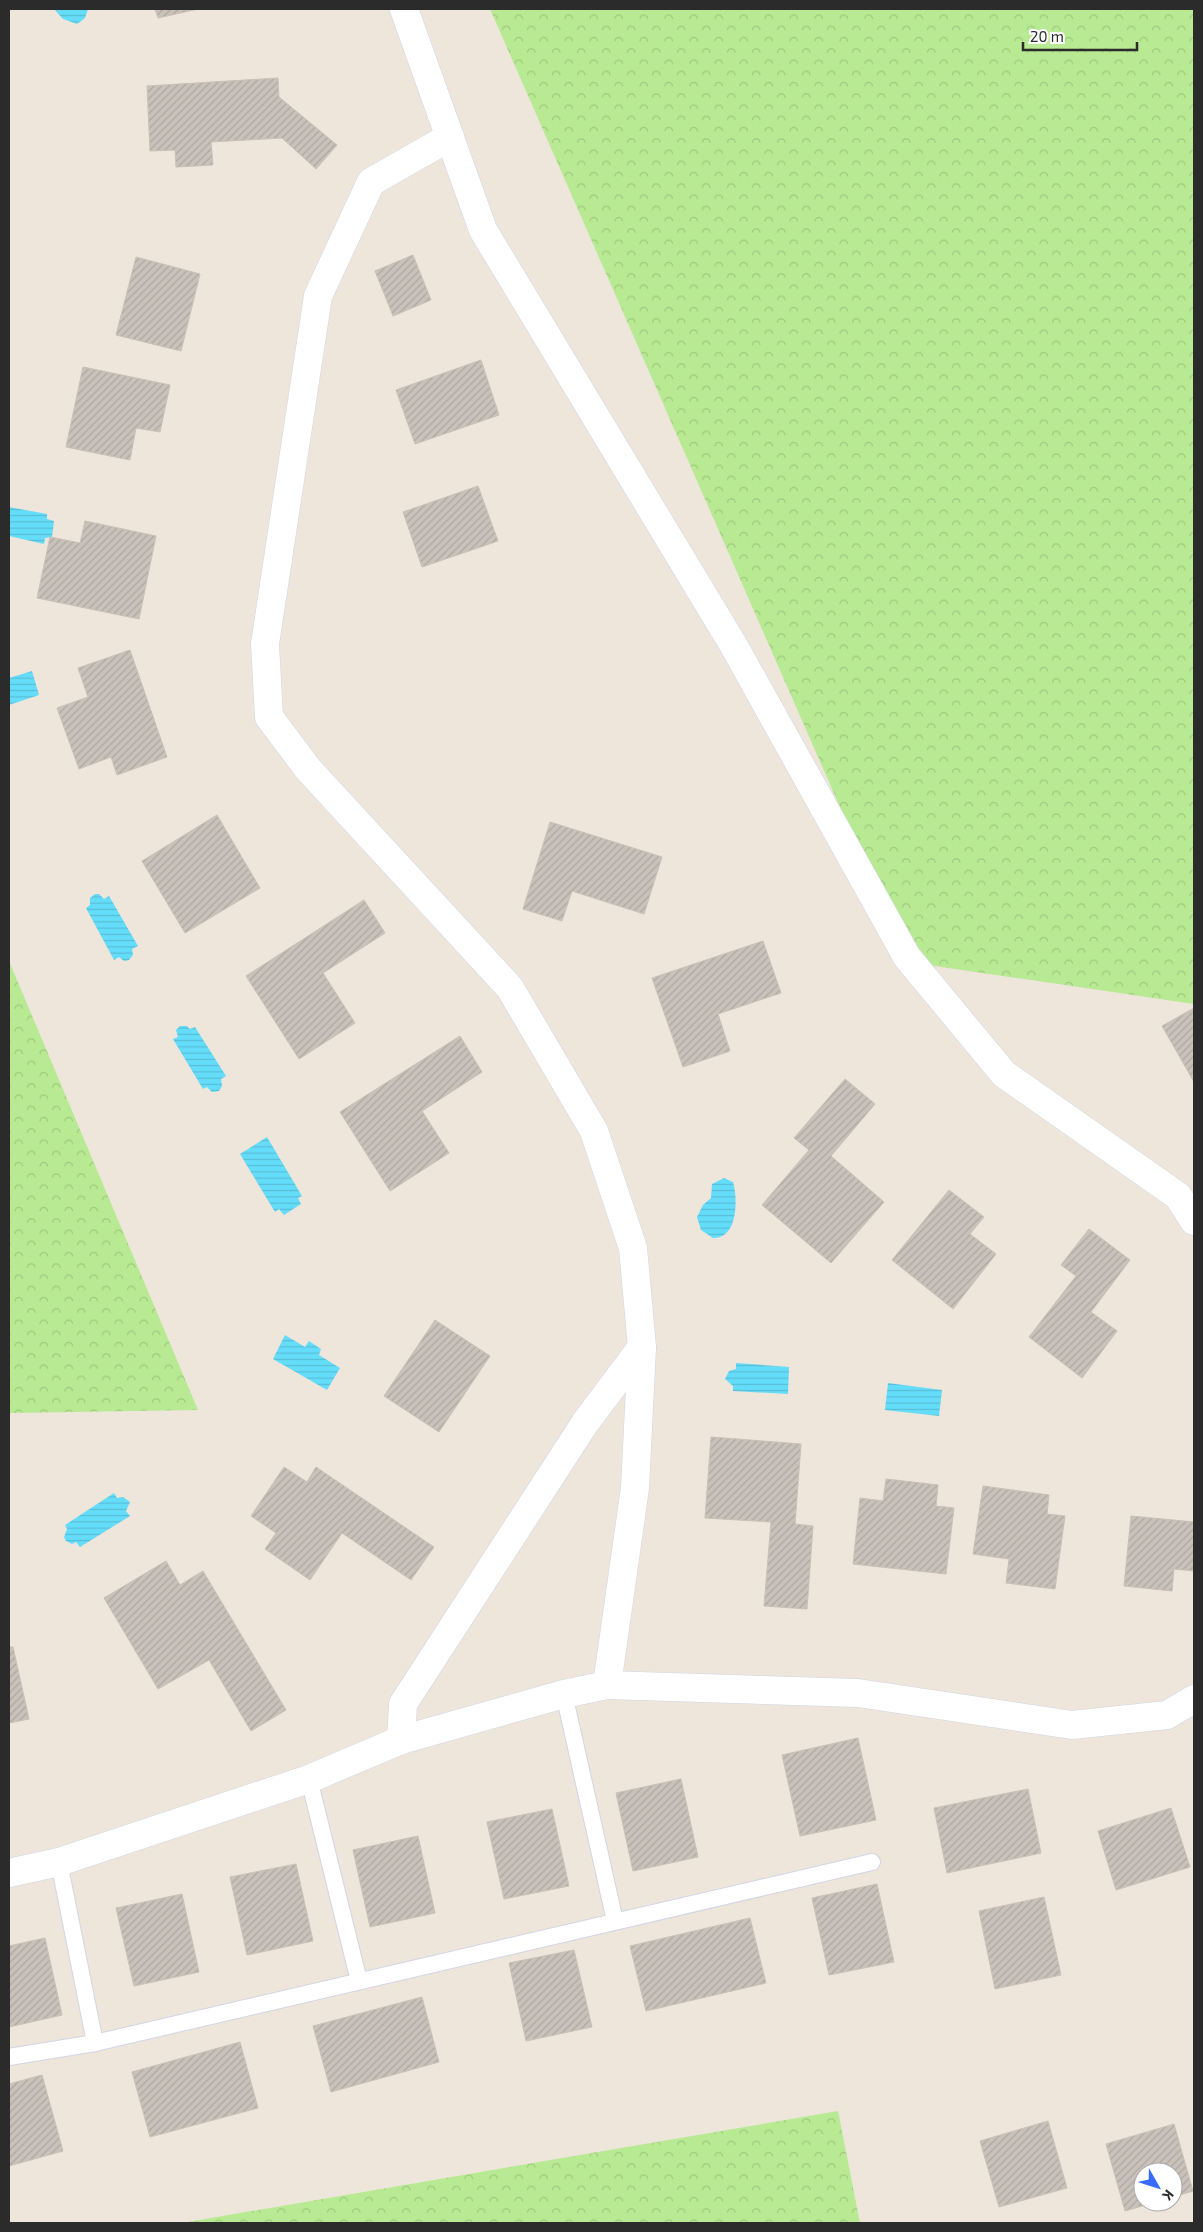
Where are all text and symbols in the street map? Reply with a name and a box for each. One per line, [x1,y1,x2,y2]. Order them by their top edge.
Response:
scale bar [1023,20,1137,52]
text: 20 m [1030,27,1064,45]
north arrow [1133,2162,1183,2212]
text: K [1159,2187,1178,2204]

